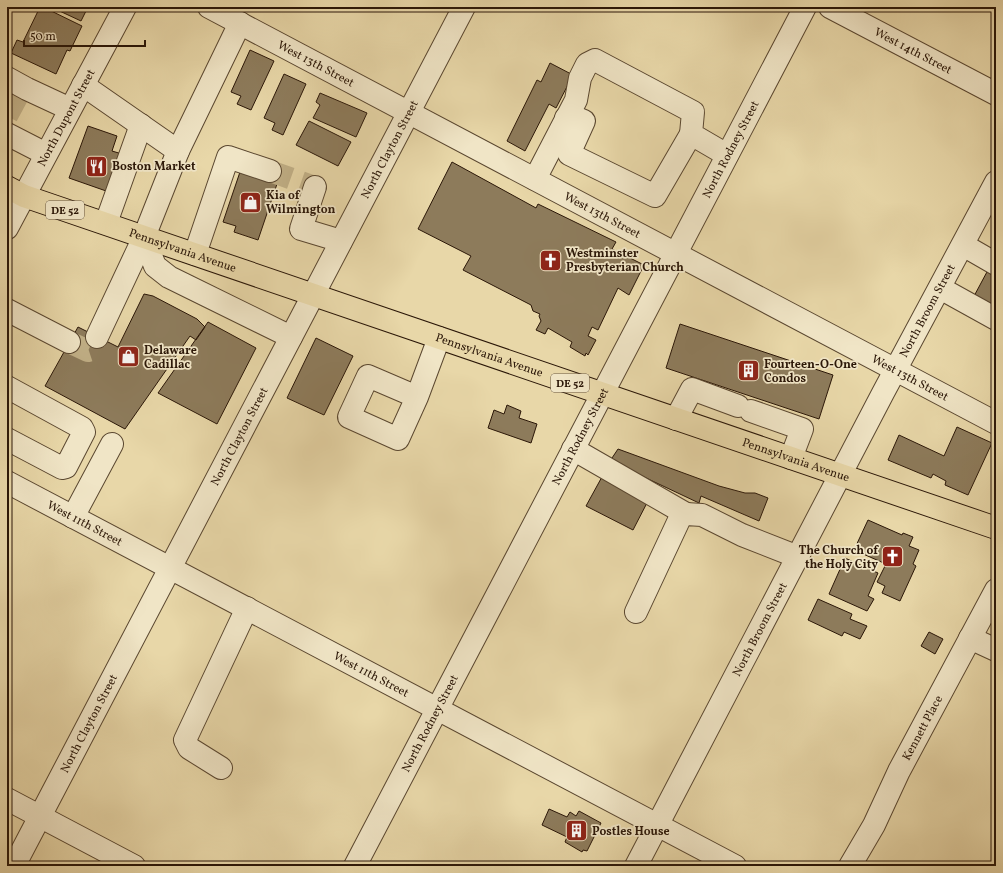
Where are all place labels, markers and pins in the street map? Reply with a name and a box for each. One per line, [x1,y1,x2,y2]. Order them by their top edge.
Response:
restaurant icon: Boston Market [83,153,109,179]
place label: Boston Market [112,159,196,175]
place label: Kia of Wilmington [266,188,335,218]
shop icon: Kia of Wilmington [238,189,264,215]
place label: Westminster Presbyterian Church [566,246,684,276]
church icon: Westminster Presbyterian Church [538,247,564,273]
place label: Delaware Cadillac [144,343,197,373]
shop icon: Delaware Cadillac [116,344,142,370]
place label: Fourteen-O-One Condos [764,357,857,387]
building icon: Fourteen-O-One Condos [736,358,762,384]
place label: The Church of the Holy City [799,543,879,573]
church icon: The Church of the Holy City [880,544,906,570]
building icon: Postles House [563,818,589,844]
place label: Postles House [592,824,670,840]

